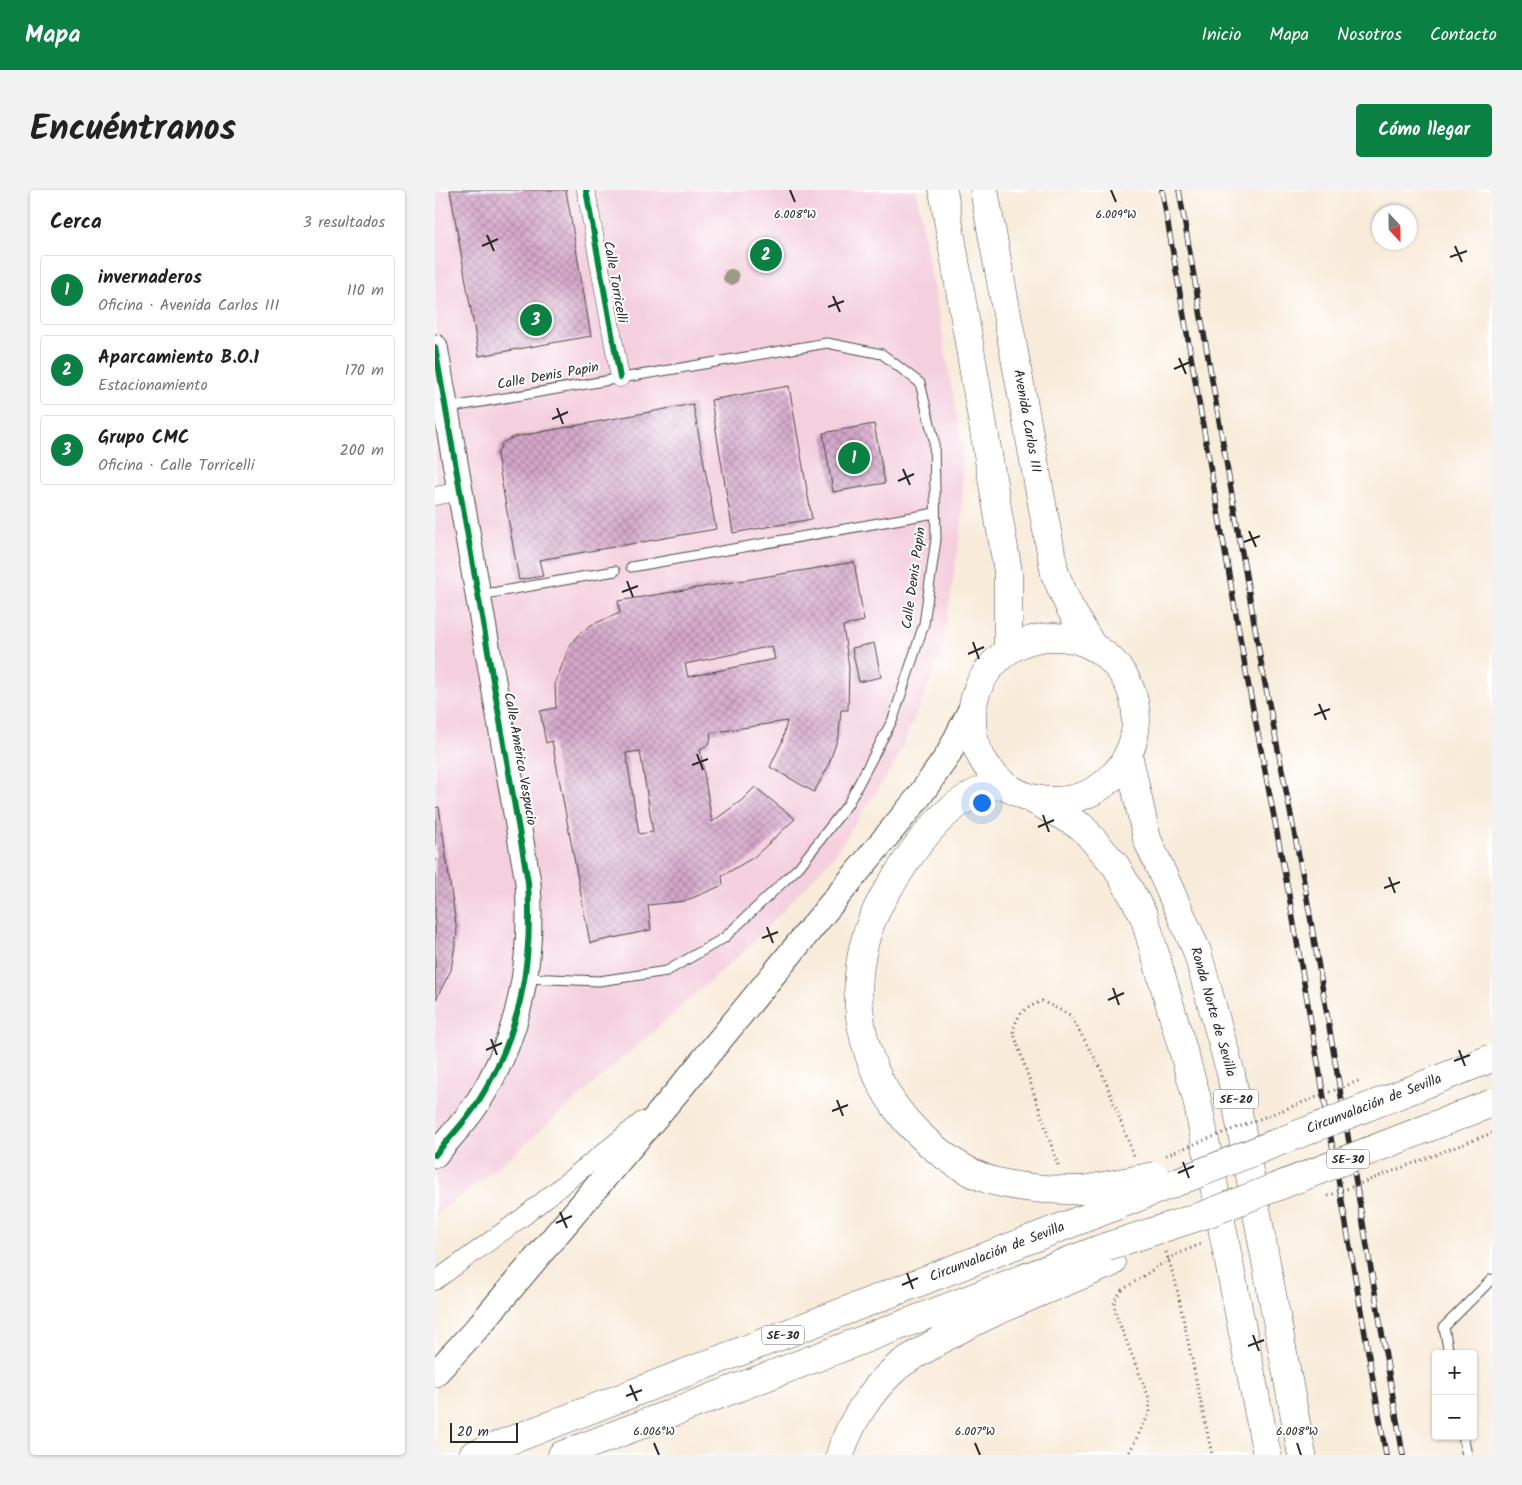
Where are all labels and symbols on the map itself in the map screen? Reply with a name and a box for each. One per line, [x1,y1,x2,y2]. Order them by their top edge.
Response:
text: 6.008°W [774,205,816,224]
text: 6.009°W [1096,205,1136,224]
north arrow [1372,205,1417,250]
pin: 2 [750,236,782,274]
street label: Calle Torricelli [597,239,633,325]
pin: 3 [520,301,552,339]
street label: Calle Denis Papin [495,356,601,396]
street label: Avenida Carlos III [1007,368,1047,474]
pin: 1 [838,439,870,477]
street label: Calle Denis Papin [896,525,932,631]
street label: Calle Américo Vespucio [497,691,543,827]
your location [969,790,995,816]
street label: Ronda Norte de Sevilla [1184,944,1242,1080]
street label: Circunvalación de Sevilla [1303,1068,1445,1140]
road number: SE-20 [1213,1090,1259,1109]
road number: SE-30 [1327,1150,1369,1169]
street label: Circunvalación de Sevilla [926,1216,1068,1288]
road number: SE-30 [762,1326,804,1344]
scale bar [450,1420,517,1443]
text: 6.006°W [633,1422,675,1441]
text: 6.007°W [955,1422,995,1441]
text: 6.008°W [1276,1422,1318,1441]

